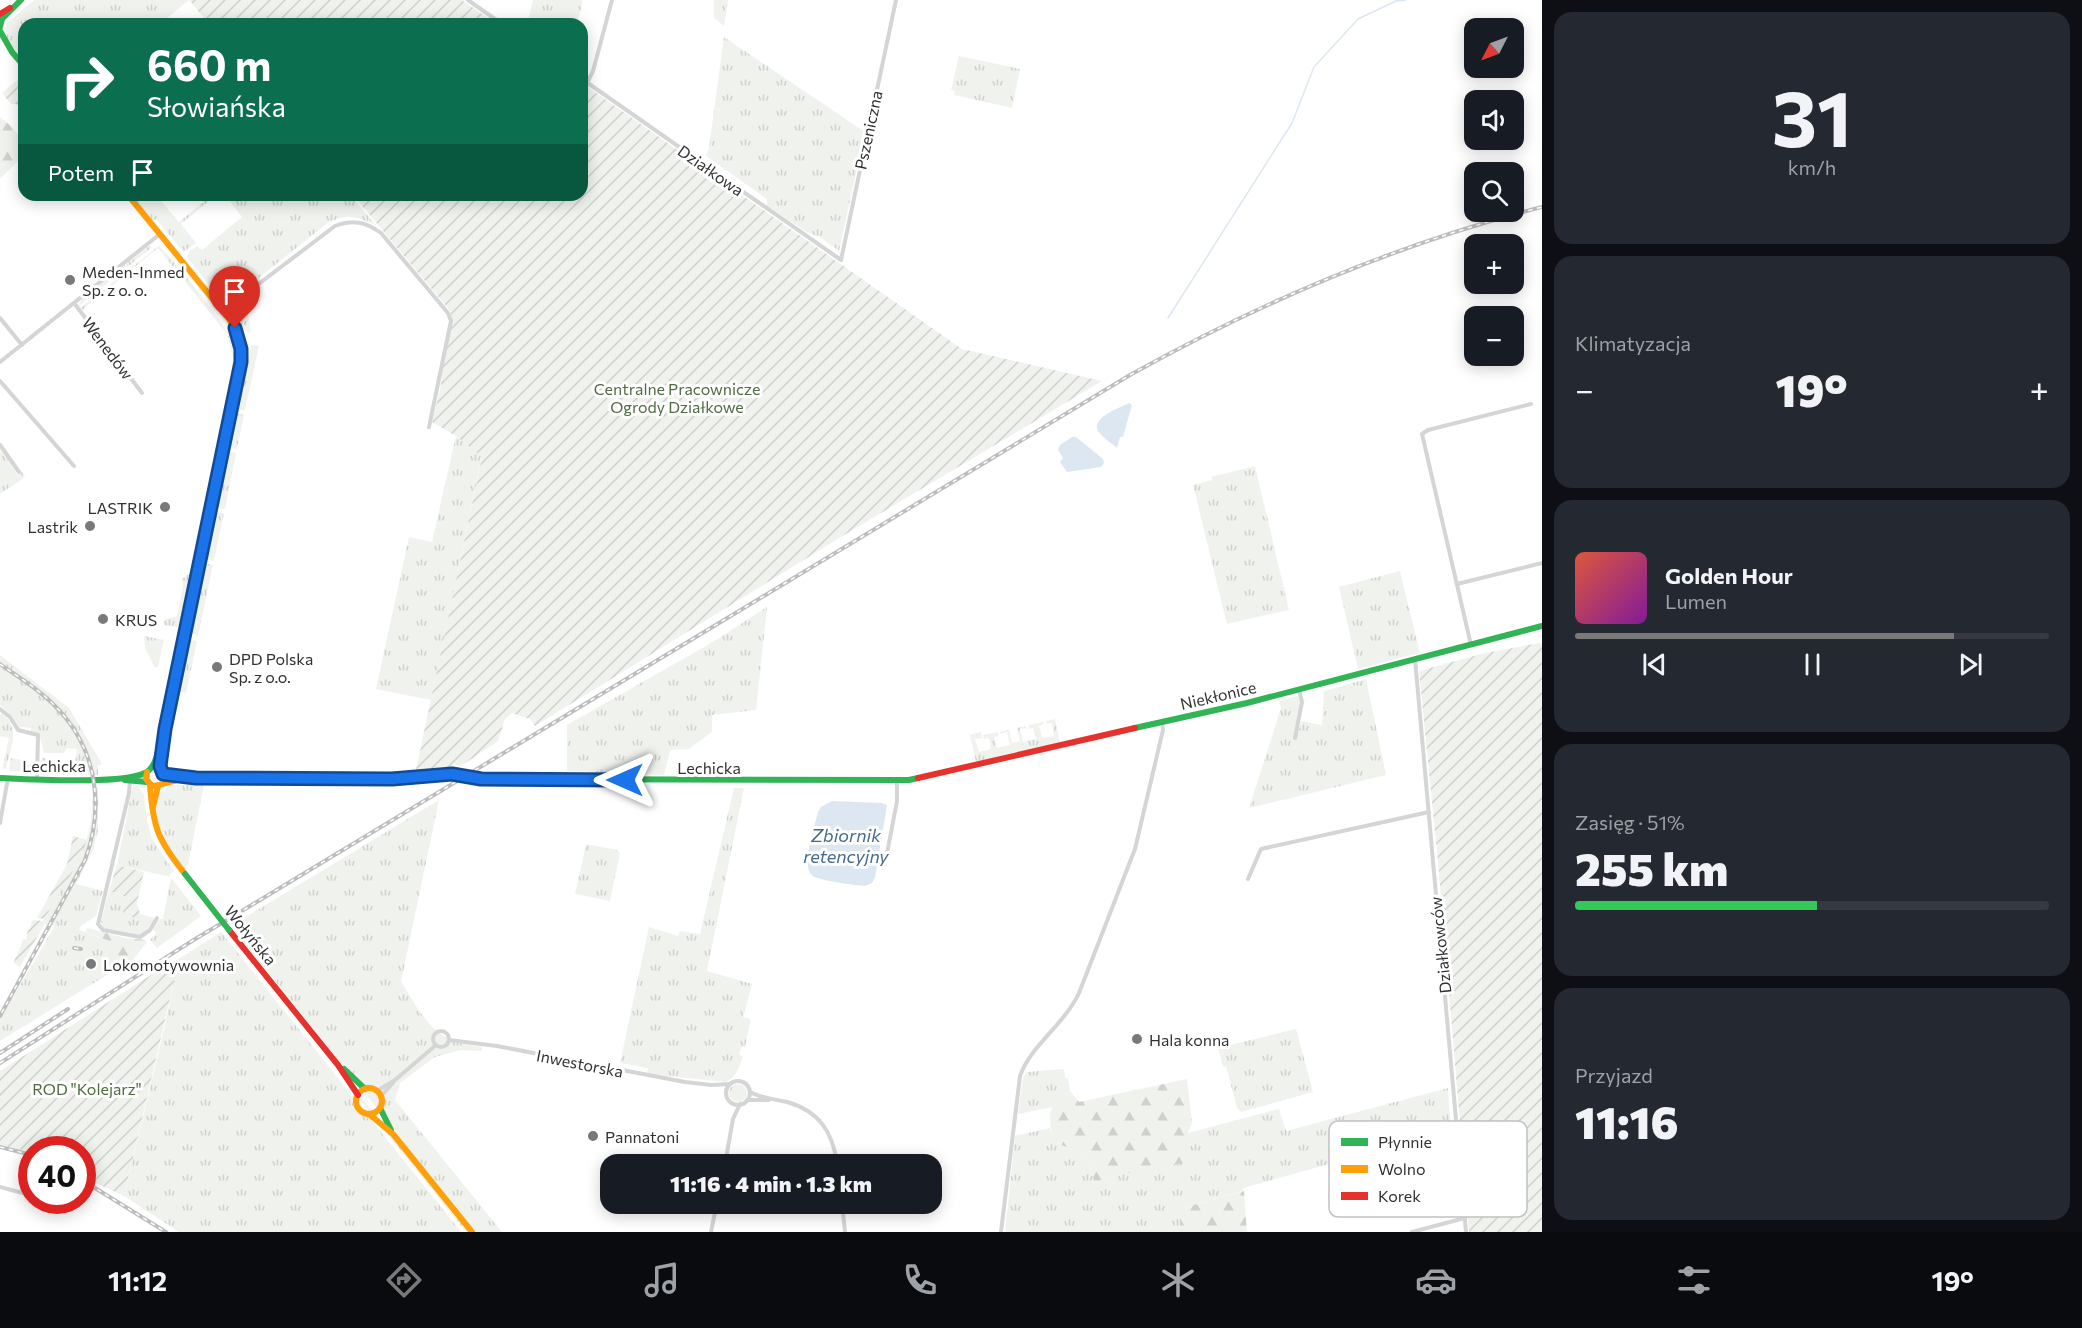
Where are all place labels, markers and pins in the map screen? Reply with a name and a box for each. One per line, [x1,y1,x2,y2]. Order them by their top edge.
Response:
place label: Meden-Inmed Sp. z o. o. [82,262,185,299]
pin [209,266,260,328]
marker: Meden-Inmed Sp. z o. o. [63,273,77,287]
place label: LASTRIK [87,498,153,517]
marker: LASTRIK [158,500,172,514]
place label: Lastrik [28,517,78,536]
marker: Lastrik [83,519,97,533]
place label: KRUS [115,610,157,629]
marker: KRUS [96,612,110,626]
place label: DPD Polska Sp. z o.o. [229,649,313,686]
marker: DPD Polska Sp. z o.o. [210,660,224,674]
place label: Lokomotywownia [103,955,234,974]
marker: Lokomotywownia [84,957,98,971]
place label: Hala konna [1149,1030,1229,1049]
marker: Hala konna [1130,1032,1144,1046]
place label: Pannatoni [605,1127,679,1146]
marker: Pannatoni [586,1129,600,1143]

